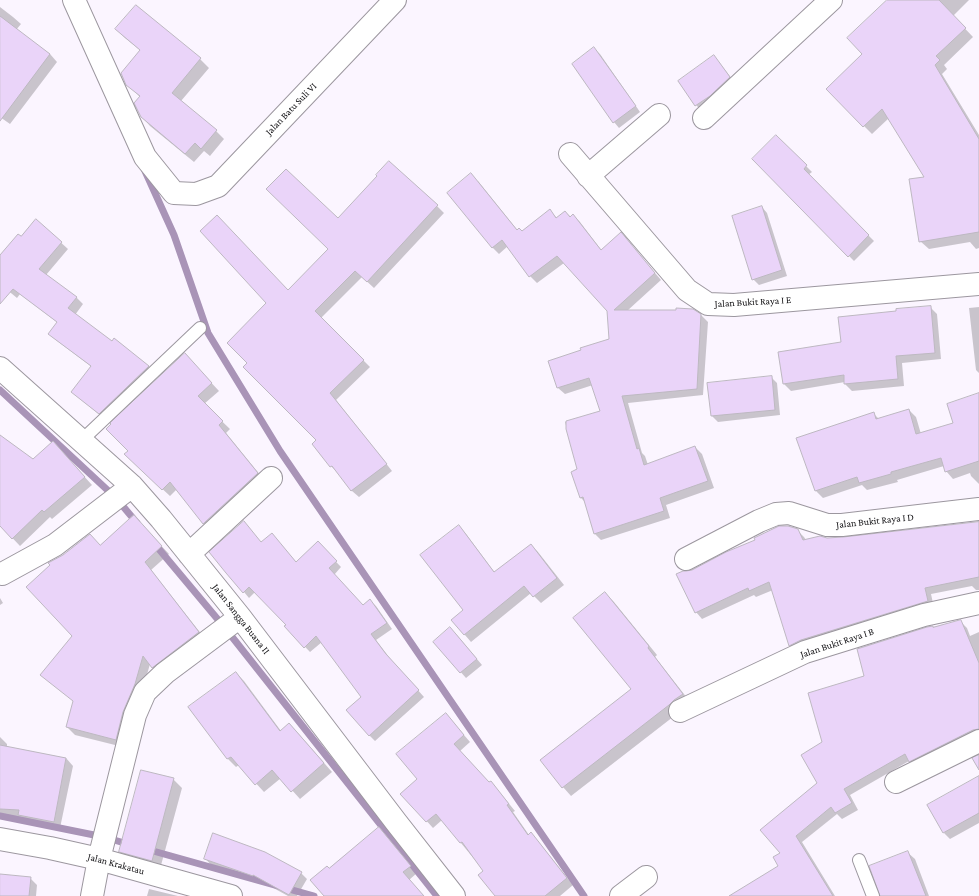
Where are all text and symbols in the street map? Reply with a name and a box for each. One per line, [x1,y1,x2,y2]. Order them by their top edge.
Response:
street label: Jalan Batu Suli VI [263,80,319,138]
street label: Jalan Bukit Raya I E [714,294,792,310]
street label: Jalan Bukit Raya I D [836,511,914,531]
street label: Jalan Sangga Buana II [210,581,272,657]
street label: Jalan Bukit Raya I B [799,625,875,661]
street label: Jalan Krakatau [86,851,146,877]

